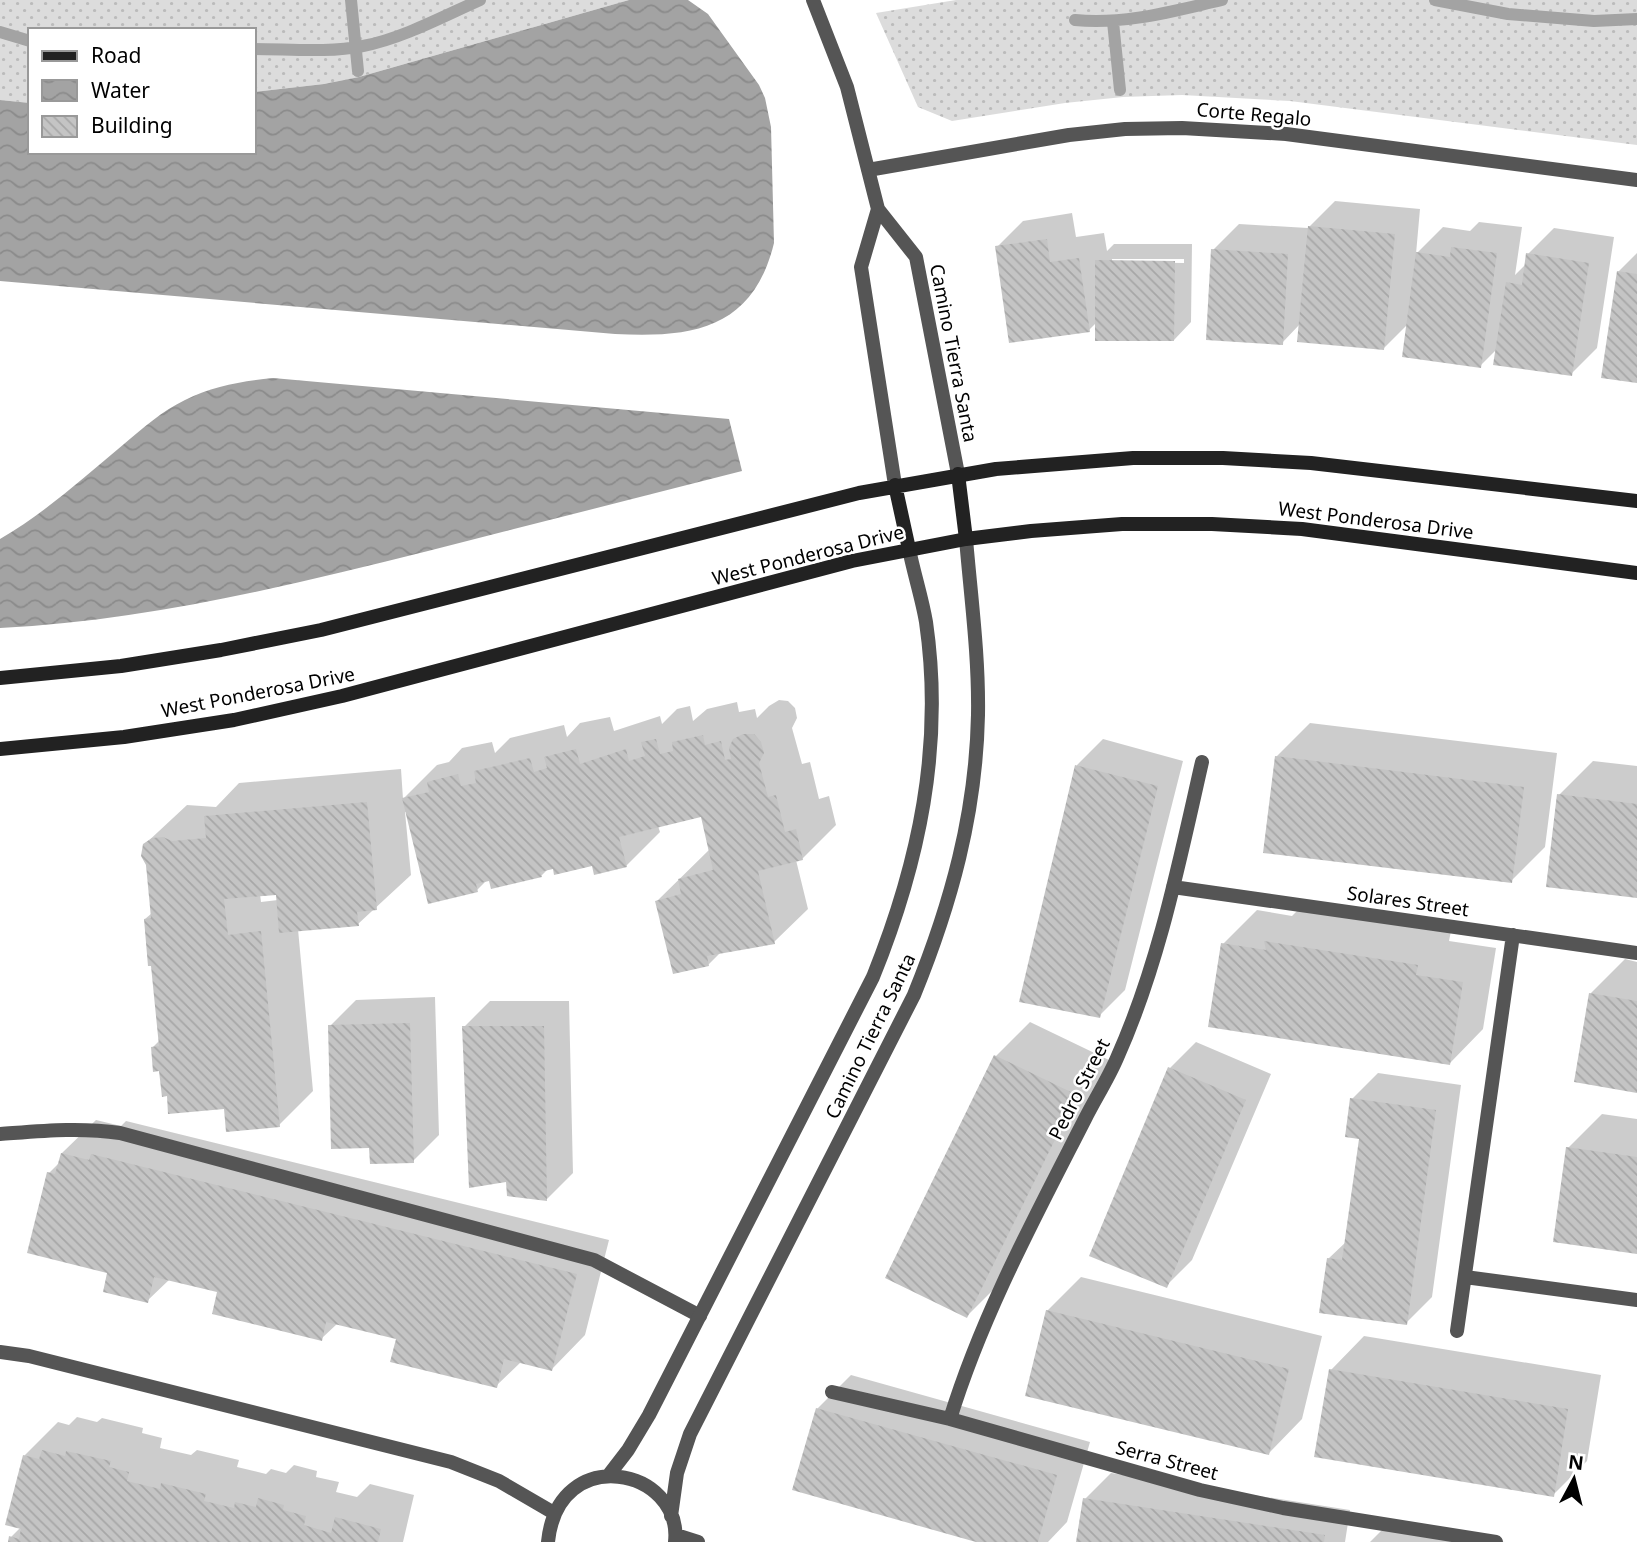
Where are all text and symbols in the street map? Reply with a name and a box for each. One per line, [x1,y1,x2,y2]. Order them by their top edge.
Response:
legend [28,28,256,154]
text: Road [91,41,141,69]
text: Water [91,76,150,104]
street label: Corte Regalo [1196,96,1312,132]
text: Building [91,111,173,139]
street label: Camino Tierra Santa [924,262,984,444]
street label: West Ponderosa Drive [1277,495,1475,545]
street label: West Ponderosa Drive [709,519,907,591]
street label: West Ponderosa Drive [159,660,357,724]
street label: Solares Street [1345,880,1471,922]
street label: Camino Tierra Santa [819,949,921,1123]
street label: Pedro Street [1042,1034,1116,1144]
street label: Serra Street [1113,1434,1221,1486]
north arrow [1539,1444,1609,1514]
text: N [1567,1448,1585,1476]

